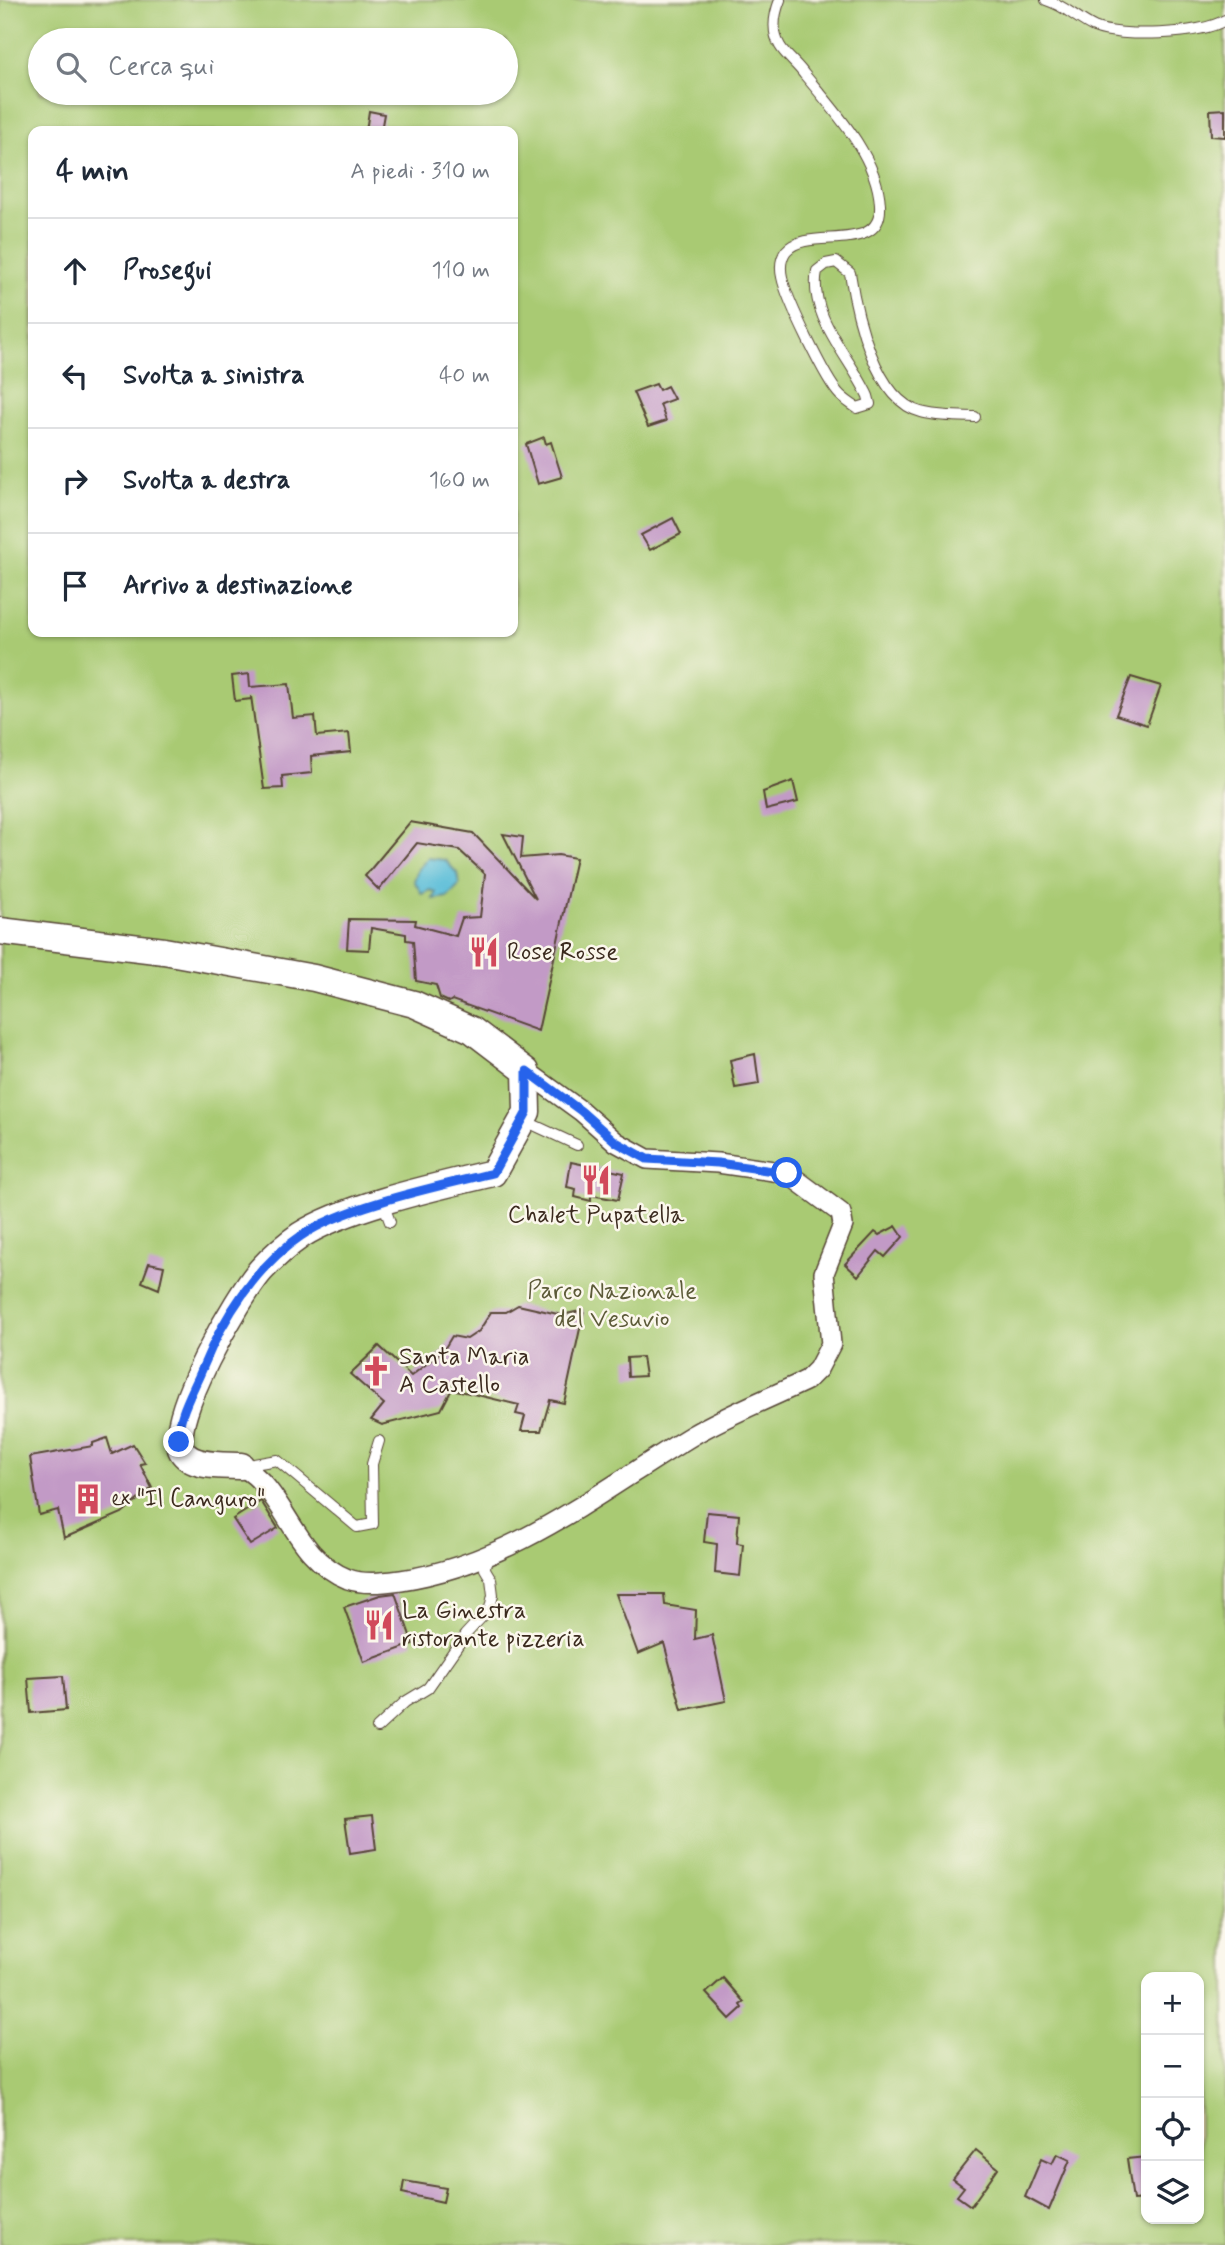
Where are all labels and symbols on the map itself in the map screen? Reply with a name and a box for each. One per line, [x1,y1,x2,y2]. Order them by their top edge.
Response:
restaurant icon: Rose Rosse [467,935,501,969]
place label: Rose Rosse [507,937,618,968]
route start [771,1157,802,1188]
restaurant icon: Chalet Pupatella [579,1163,613,1197]
place label: Chalet Pupatella [508,1200,685,1231]
park label: Parco Nazionale del Vesuvio [527,1276,697,1335]
place label: Santa Maria A Castello [399,1342,530,1401]
church icon: Santa Maria A Castello [359,1354,393,1388]
route end [163,1426,194,1457]
building icon: ex "Il Canguro" [71,1482,105,1516]
place label: ex "Il Canguro" [111,1484,265,1515]
place label: La Ginestra ristorante pizzeria [402,1596,585,1655]
restaurant icon: La Ginestra ristorante pizzeria [362,1608,396,1642]

